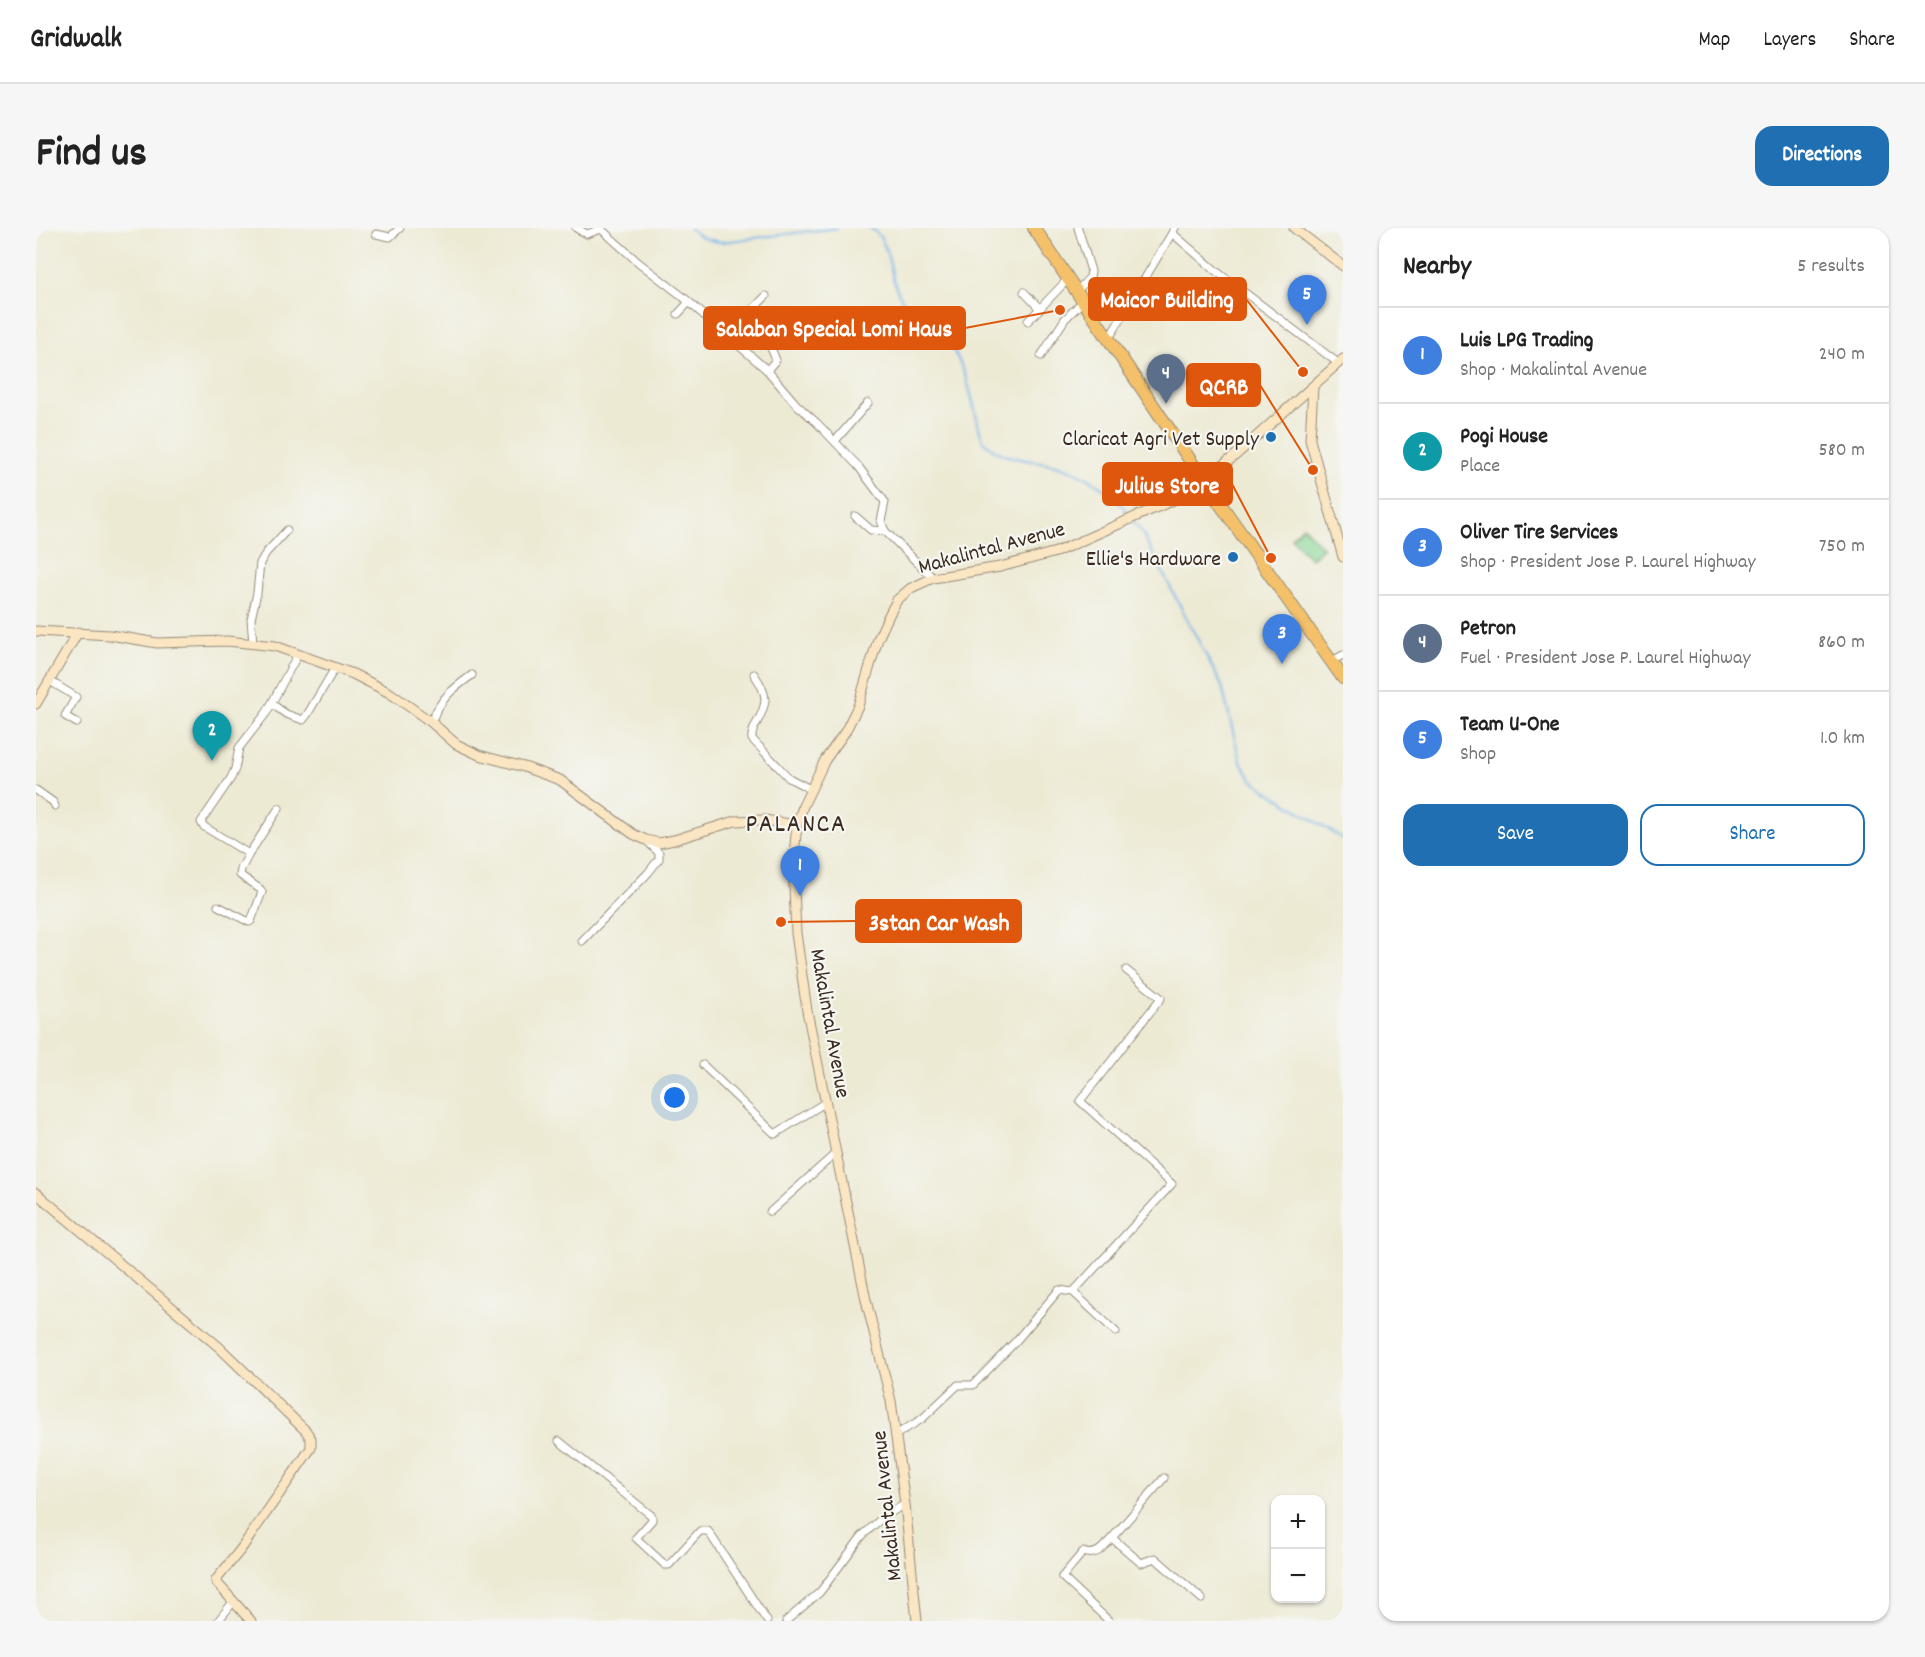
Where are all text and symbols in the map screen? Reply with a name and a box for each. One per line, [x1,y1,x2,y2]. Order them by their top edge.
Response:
text: Gridwalk [30,21,122,61]
text: Map [1699,26,1730,56]
text: Layers [1763,26,1816,56]
text: Share [1849,26,1895,56]
text: Find us [36,126,147,186]
button: Directions [1755,126,1889,186]
text: Nearby [1403,249,1471,286]
text: 5 results [1797,253,1865,281]
pin: 5 [1288,276,1326,325]
callout: Maicor Building [1089,278,1246,320]
text: Maicor Building [1100,285,1234,319]
callout: Salaban Special Lomi Haus [704,307,965,349]
text: Salaban Special Lomi Haus [716,314,952,348]
text: Luis LPG Trading [1460,326,1593,357]
text: 1 [1420,341,1425,369]
text: 240 m [1819,341,1865,369]
pin: 4 [1146,354,1186,404]
text: Shop · Makalintal Avenue [1460,357,1647,385]
callout: QCRB [1187,364,1260,406]
text: QCRB [1200,372,1248,406]
text: Pogi House [1460,422,1548,453]
place label: Claricat Agri Vet Supply [1062,425,1260,456]
marker: Claricat Agri Vet Supply [1264,430,1278,444]
text: 2 [1418,437,1427,465]
text: 580 m [1819,437,1865,465]
text: Place [1460,453,1500,481]
callout: Julius Store [1103,463,1232,505]
text: Julius Store [1115,471,1220,505]
street label: Makalintal Avenue [915,515,1069,584]
text: Oliver Tire Services [1460,518,1618,549]
text: 3 [1418,533,1427,561]
text: 750 m [1819,533,1865,561]
place label: Ellie's Hardware [1086,545,1221,576]
text: Shop · President Jose P. Laurel Highway [1460,549,1755,577]
marker: Ellie's Hardware [1226,550,1240,564]
pin: 3 [1262,614,1302,664]
text: Petron [1460,614,1516,645]
text: 4 [1418,629,1427,657]
text: 860 m [1818,629,1865,657]
text: Fuel · President Jose P. Laurel Highway [1460,645,1750,673]
text: Team U-One [1460,710,1560,741]
pin: 2 [192,712,231,761]
text: 5 [1418,725,1427,753]
text: 1.0 km [1820,725,1865,753]
text: Shop [1460,741,1496,769]
button: Save [1403,804,1628,866]
button: Share [1640,804,1865,866]
district label: PALANCA [745,807,847,844]
pin: 1 [780,846,819,896]
callout: 3stan Car Wash [856,900,1021,942]
text: 3stan Car Wash [868,908,1010,942]
street label: Makalintal Avenue [800,947,857,1101]
your location [660,1083,689,1112]
street label: Makalintal Avenue [865,1429,912,1582]
map controls [1271,1495,1325,1603]
button: + [1271,1495,1325,1549]
button: − [1271,1549,1325,1603]

